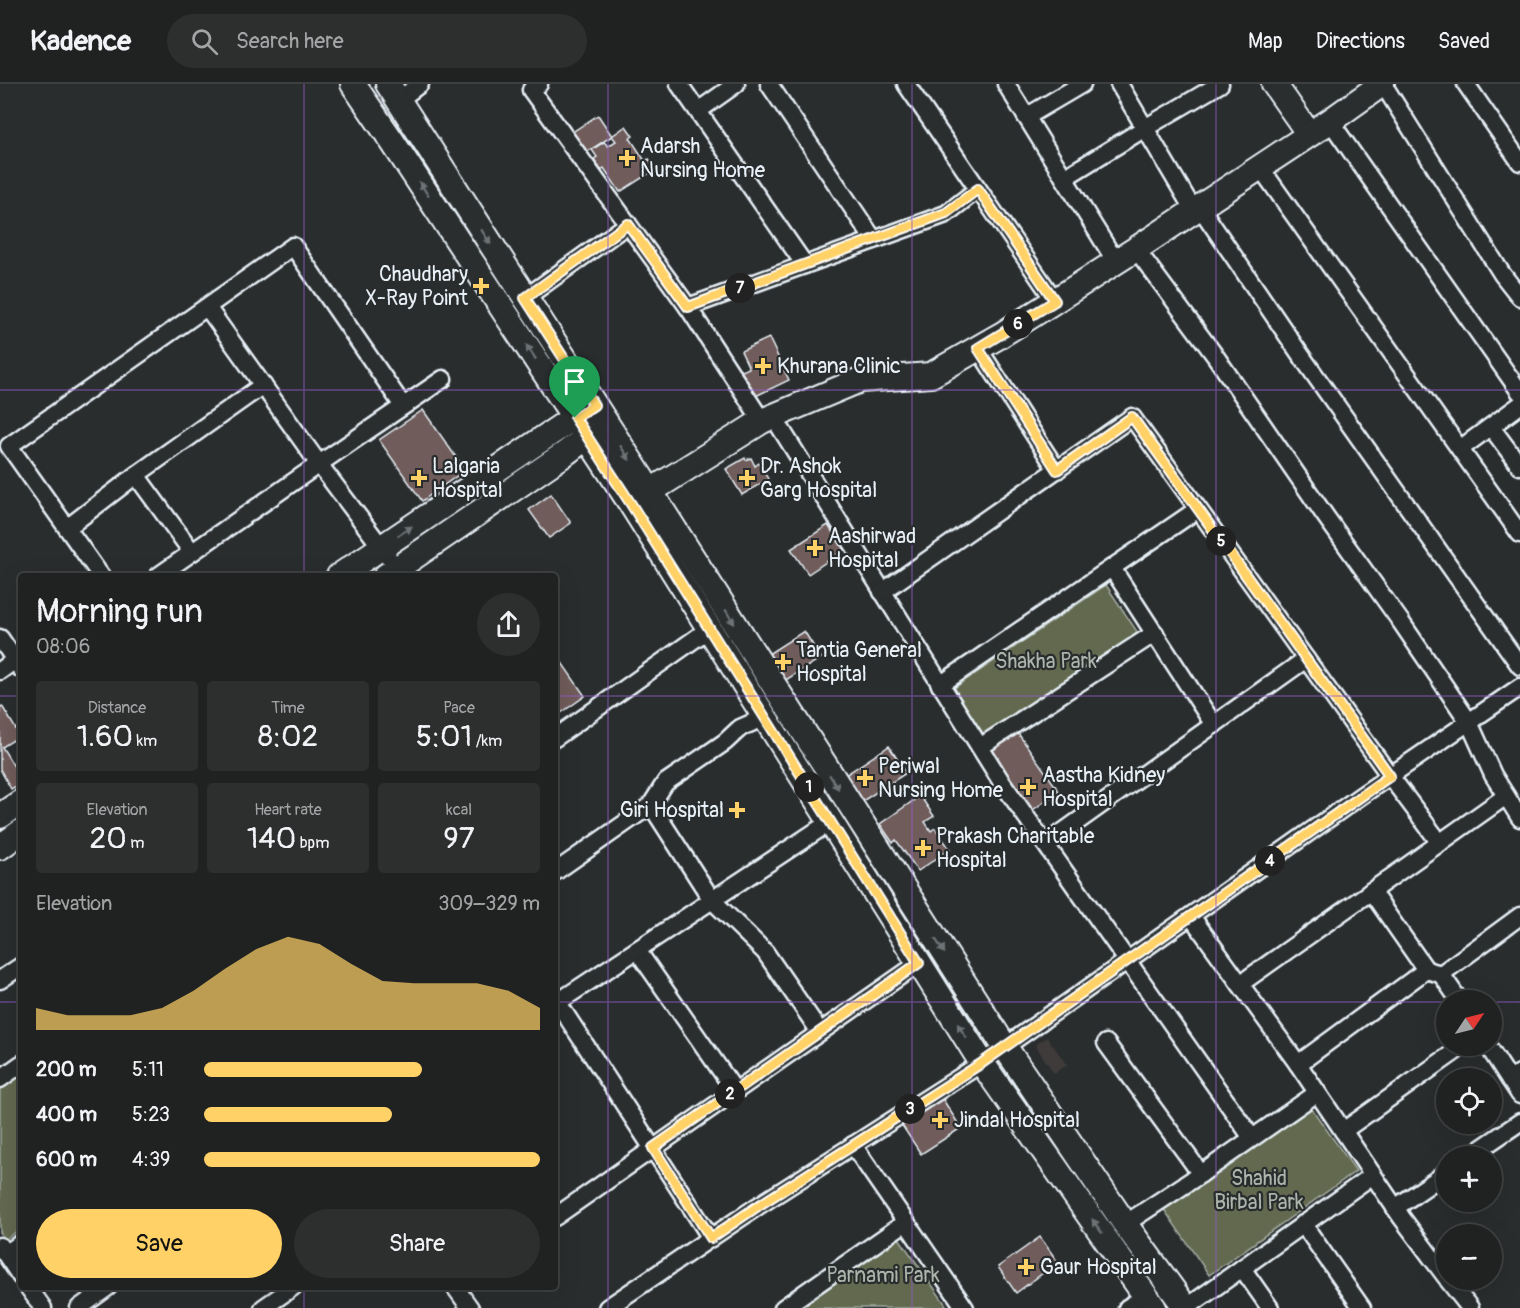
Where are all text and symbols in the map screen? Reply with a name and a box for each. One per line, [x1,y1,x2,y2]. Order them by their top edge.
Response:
search box [167,14,587,68]
text: Kadence [30,24,131,59]
icon: search [188,25,221,58]
text: Search here [236,27,343,55]
text: Map [1248,28,1283,55]
text: Directions [1316,28,1405,55]
text: Saved [1438,28,1490,55]
place label: Adarsh Nursing Home [640,133,766,184]
marker: Adarsh Nursing Home [618,149,636,167]
one-way arrow [419,181,430,197]
one-way arrow [481,229,492,246]
place label: Chaudhary X-Ray Point [365,261,469,312]
pin: 7 [725,273,755,303]
marker: Chaudhary X-Ray Point [472,277,490,295]
text: 7 [736,278,744,298]
pin: 6 [1003,309,1033,339]
text: 6 [1013,314,1023,334]
one-way arrow [526,344,537,360]
place label: Khurana Clinic [777,353,901,380]
pin [549,356,600,418]
marker: Khurana Clinic [754,357,772,375]
icon: arrive [558,365,591,398]
one-way arrow [619,444,631,460]
place label: Lalgaria Hospital [432,453,503,504]
place label: Dr. Ashok Garg Hospital [760,453,877,504]
marker: Lalgaria Hospital [410,469,428,487]
marker: Dr. Ashok Garg Hospital [738,469,756,487]
place label: Aashirwad Hospital [828,523,916,574]
one-way arrow [396,525,412,537]
pin: 5 [1206,526,1236,556]
text: 5 [1217,531,1225,551]
marker: Aashirwad Hospital [806,539,824,557]
text: Morning run [36,591,203,632]
button: share [477,593,540,656]
one-way arrow [724,609,735,625]
text: 08:06 [36,634,90,659]
place label: Tantia General Hospital [796,637,922,688]
park label: Shakha Park [995,648,1097,675]
marker: Tantia General Hospital [774,653,792,671]
text: Distance [88,698,146,718]
text: Time [271,698,305,718]
text: Pace [443,698,475,718]
text: 1.60 [77,718,133,755]
text: 8:02 [258,718,318,755]
text: 5:01 [416,718,472,755]
text: km [133,731,157,751]
text: /km [472,731,502,751]
place label: Periwal Nursing Home [878,753,1004,804]
place label: Aastha Kidney Hospital [1042,762,1165,813]
marker: Periwal Nursing Home [856,769,874,787]
pin: 1 [794,772,824,802]
one-way arrow [829,773,840,790]
text: 1 [806,777,812,797]
marker: Aastha Kidney Hospital [1019,778,1037,796]
place label: Giri Hospital [620,797,724,824]
text: Elevation [87,800,147,820]
text: Heart rate [254,800,322,820]
text: kcal [446,800,472,820]
marker: Giri Hospital [728,801,746,819]
text: 20 [90,820,127,857]
text: 140 [247,820,296,857]
text: 97 [443,820,475,857]
place label: Prakash Charitable Hospital [936,823,1095,874]
text: m [127,833,144,853]
text: bpm [296,833,329,853]
marker: Prakash Charitable Hospital [914,839,932,857]
pin: 4 [1255,846,1285,876]
text: 4 [1265,851,1275,871]
text: Elevation [36,891,112,916]
text: 309–329 m [438,891,540,916]
one-way arrow [934,938,945,954]
north arrow [1436,990,1502,1056]
map controls [1436,990,1502,1290]
one-way arrow [956,1023,967,1039]
text: 200 m [36,1057,97,1082]
text: 5:11 [132,1057,164,1082]
button: locate [1436,1068,1502,1134]
pin: 2 [715,1079,745,1109]
text: 2 [726,1084,734,1104]
pin: 3 [895,1094,925,1124]
text: 3 [906,1099,914,1119]
text: 400 m [36,1102,97,1127]
text: 5:23 [132,1102,170,1127]
place label: Jindal Hospital [954,1107,1080,1134]
marker: Jindal Hospital [931,1111,949,1129]
button: + [1436,1146,1502,1212]
text: 600 m [36,1147,97,1172]
text: 4:39 [132,1147,170,1172]
park label: Shahid Birbal Park [1214,1165,1304,1216]
button: Save [36,1209,282,1278]
button: Share [294,1209,540,1278]
one-way arrow [1091,1218,1103,1234]
button: − [1436,1224,1502,1290]
place label: Gaur Hospital [1040,1254,1157,1281]
marker: Gaur Hospital [1017,1258,1035,1276]
park label: Parnami Park [826,1262,940,1289]

